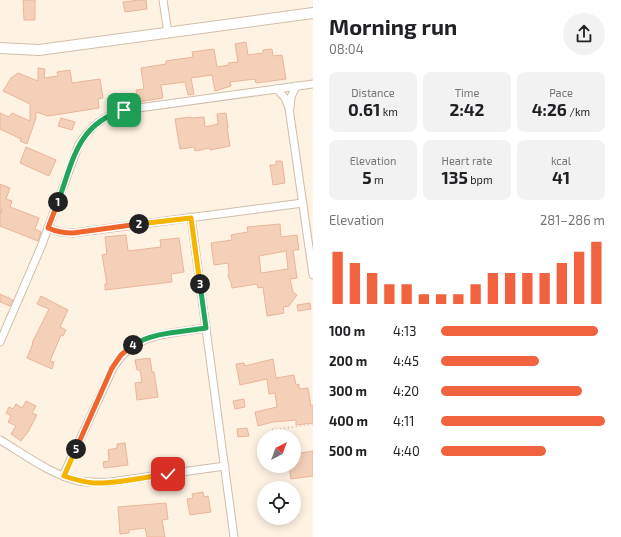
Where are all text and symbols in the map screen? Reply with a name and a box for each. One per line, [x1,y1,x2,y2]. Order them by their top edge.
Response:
text: Morning run [329,13,457,39]
button: share [563,13,605,55]
text: 08:04 [329,41,364,57]
text: Distance [351,86,395,99]
text: Time [455,86,479,99]
text: Pace [549,86,573,99]
pin [107,93,141,127]
icon: arrive [113,99,135,121]
text: 0.61 [348,99,380,119]
text: 2:42 [450,99,484,119]
text: 4:26 [532,99,567,119]
text: km [380,105,398,118]
text: /km [567,105,590,118]
text: Elevation [350,154,396,167]
text: Heart rate [442,154,492,167]
text: kcal [551,154,571,167]
text: 5 [362,167,372,187]
text: 135 [441,167,468,187]
text: 41 [552,167,570,187]
text: m [372,173,384,186]
text: bpm [468,173,493,186]
pin: 1 [48,192,68,212]
text: 1 [56,195,60,208]
text: Elevation [329,212,384,228]
text: 281–286 m [540,212,605,228]
pin: 2 [129,214,149,234]
text: 2 [136,217,142,230]
pin: 3 [190,274,210,294]
text: 3 [197,277,203,290]
text: 100 m [329,323,365,339]
text: 4:13 [393,323,416,339]
pin: 4 [123,335,143,355]
text: 4 [129,338,137,351]
text: 200 m [329,353,367,369]
text: 4:45 [393,353,419,369]
text: 300 m [329,383,367,399]
text: 4:20 [393,383,419,399]
text: 400 m [329,413,368,429]
text: 4:11 [393,413,414,429]
north arrow [257,429,301,473]
map controls [257,429,301,525]
pin: 5 [66,439,86,459]
text: 5 [73,442,79,455]
text: 500 m [329,443,367,459]
text: 4:40 [393,443,420,459]
pin [151,457,185,491]
icon: check [157,463,179,485]
button: locate [257,481,301,525]

